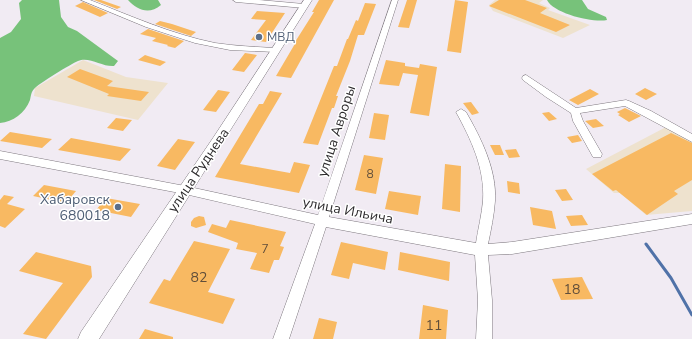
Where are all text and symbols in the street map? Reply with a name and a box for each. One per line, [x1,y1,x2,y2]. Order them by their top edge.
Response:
place label: МВД [267,29,295,45]
marker: МВД [254,32,264,42]
street label: улица Авроры [313,83,360,179]
street label: улица Руднева [163,124,234,216]
house number: 8 [366,166,374,182]
place label: Хабаровск 680018 [40,190,111,225]
street label: улица Ильича [301,192,395,229]
marker: Хабаровск 680018 [113,202,123,212]
house number: 7 [261,241,269,257]
house number: 82 [191,268,207,287]
house number: 18 [564,280,580,299]
house number: 11 [426,316,442,335]

